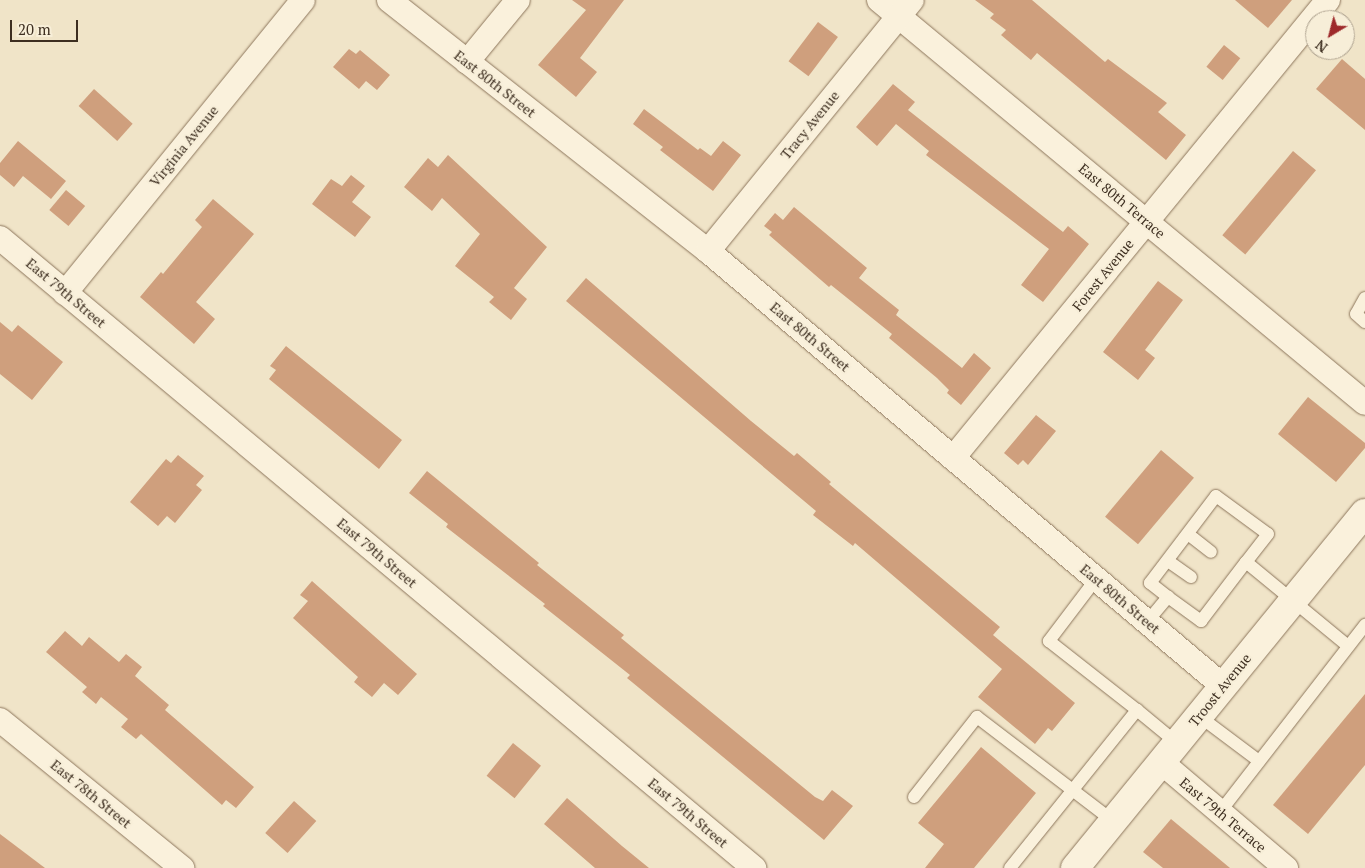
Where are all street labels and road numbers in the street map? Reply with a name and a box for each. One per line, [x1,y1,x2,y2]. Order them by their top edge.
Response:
street label: East 80th Street [451,47,539,121]
street label: Tracy Avenue [777,87,843,163]
street label: Virginia Avenue [146,102,222,190]
street label: East 80th Terrace [1075,160,1169,242]
street label: Forest Avenue [1069,235,1137,315]
street label: East 79th Street [23,255,109,331]
street label: East 80th Street [767,299,853,375]
street label: East 79th Street [334,515,420,591]
street label: East 80th Street [1077,561,1163,637]
street label: Troost Avenue [1185,650,1255,730]
street label: East 78th Street [47,756,135,832]
street label: East 79th Terrace [1176,774,1270,856]
street label: East 79th Street [645,775,731,851]

